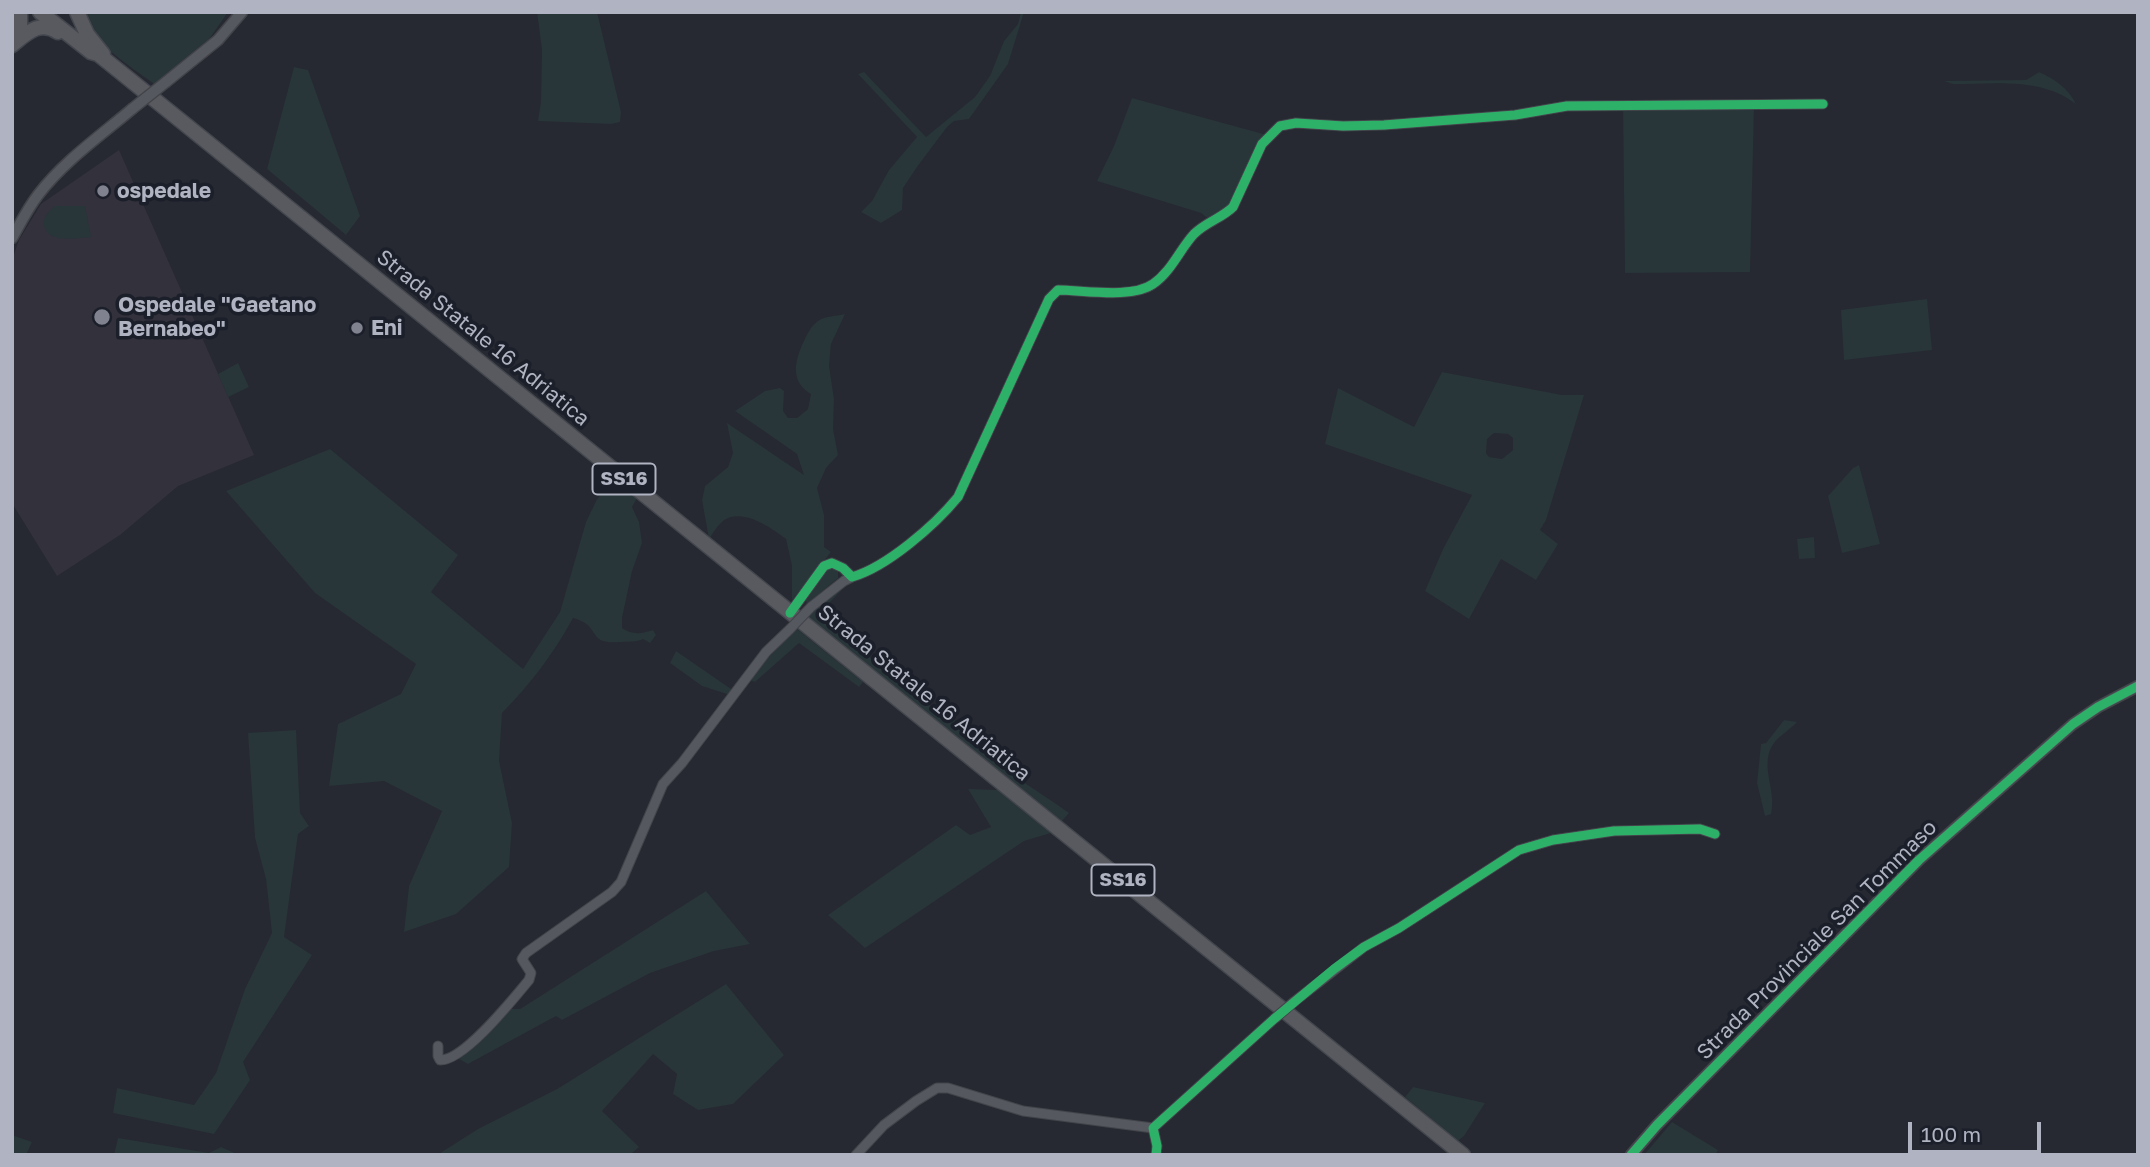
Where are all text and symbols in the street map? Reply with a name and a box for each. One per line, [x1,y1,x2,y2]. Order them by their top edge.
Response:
place label: ospedale [117,178,211,204]
marker: ospedale [95,183,111,199]
street label: Strada Statale 16 Adriatica [372,244,594,432]
place label: Ospedale "Gaetano Bernabeo" [118,292,316,342]
marker: Ospedale "Gaetano Bernabeo" [92,307,112,327]
place label: Eni [371,315,403,341]
marker: Eni [349,320,365,336]
road number: SS16 [592,464,656,494]
street label: Strada Statale 16 Adriatica [813,599,1035,787]
street label: Strada Provinciale San Tommaso [1692,815,1942,1065]
road number: SS16 [1092,864,1154,895]
scale bar [1912,1108,2045,1152]
text: 100 m [1921,1121,1981,1147]

